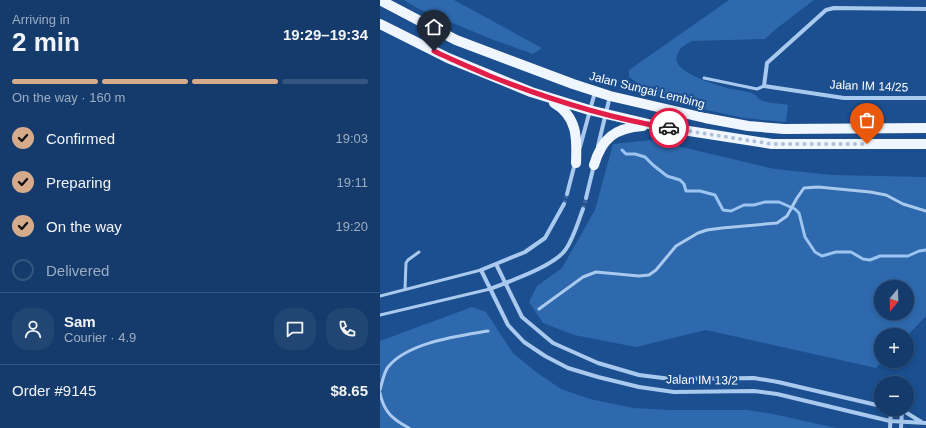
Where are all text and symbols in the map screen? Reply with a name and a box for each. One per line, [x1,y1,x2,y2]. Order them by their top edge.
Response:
pin [417,10,451,51]
text: Arriving in [12,12,70,27]
icon: home [423,16,445,38]
text: 19:29–19:34 [283,26,368,43]
text: 2 min [12,27,80,57]
street label: Jalan Sungai Lembing [588,69,706,111]
street label: Jalan IM 14/25 [829,78,909,94]
text: On the way · 160 m [12,90,125,105]
pin [850,103,884,144]
courier [649,108,689,148]
icon: bag [856,109,878,131]
icon: car [658,117,680,139]
icon: check [12,127,34,149]
text: Confirmed [46,130,115,147]
text: 19:03 [335,131,368,146]
icon: check [12,171,34,193]
text: Preparing [46,174,111,191]
text: 19:11 [336,175,368,190]
icon: check [12,215,34,237]
text: On the way [46,218,122,235]
text: 19:20 [335,219,368,234]
text: Delivered [46,262,109,279]
north arrow [874,280,914,320]
map controls [874,280,914,416]
button: person [12,308,54,350]
button: chat [274,308,316,350]
button: phone [326,308,368,350]
text: Sam [64,313,96,330]
button: + [874,328,914,368]
text: Courier · 4.9 [64,330,136,345]
street label: Jalan IM 13/2 [666,372,738,388]
button: − [874,376,914,416]
text: Order #9145 [12,382,96,399]
text: $8.65 [330,382,368,399]

